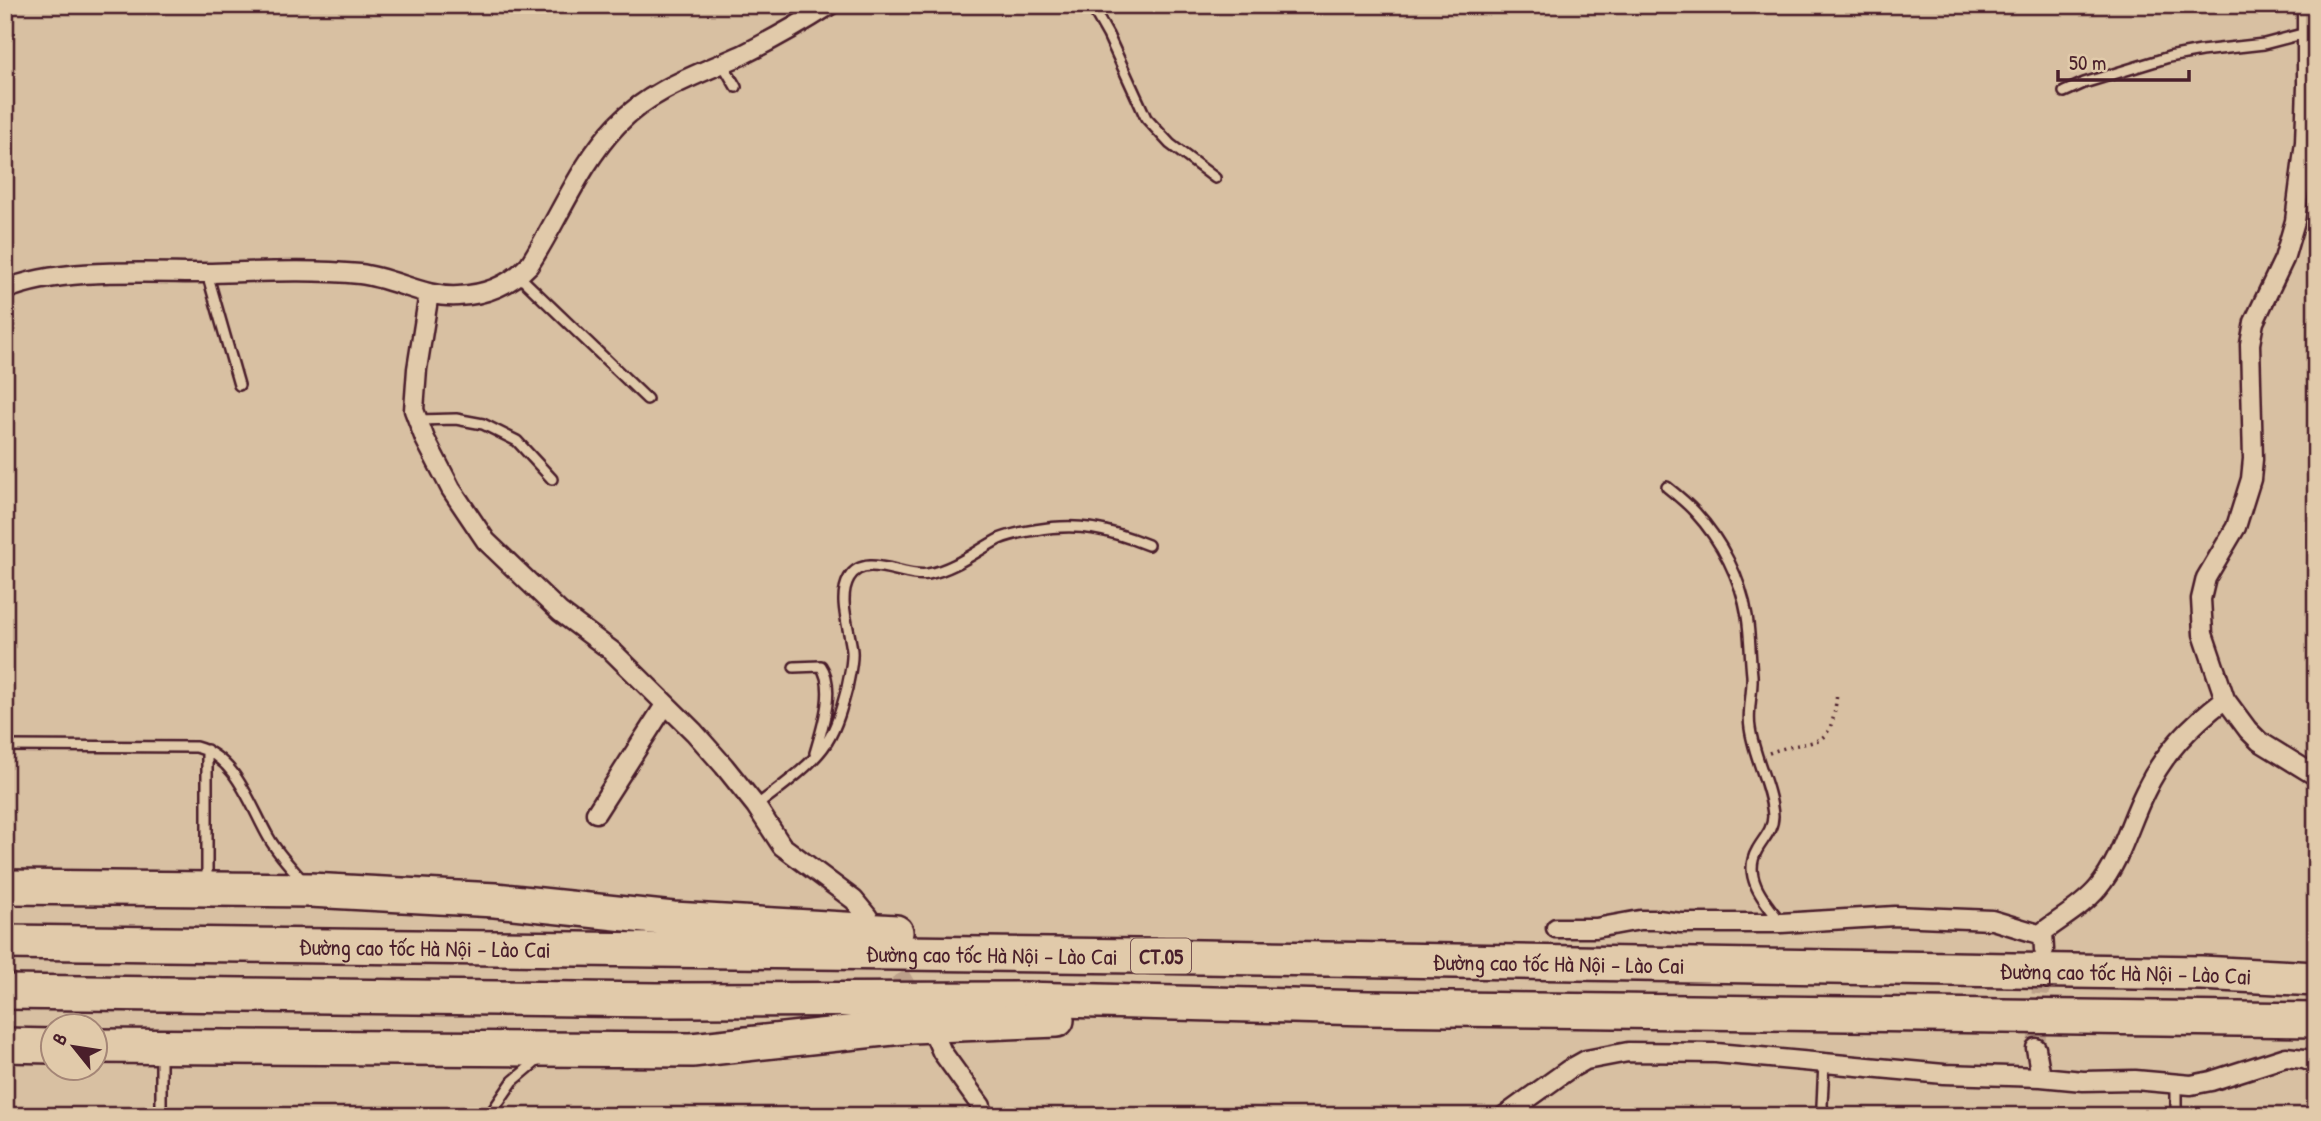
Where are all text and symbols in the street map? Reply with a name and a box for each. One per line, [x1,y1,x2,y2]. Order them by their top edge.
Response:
scale bar [2058,38,2190,82]
text: 50 m [2069,48,2106,77]
street label: Đường cao tốc Hà Nội - Lào Cai [299,930,551,964]
street label: Đường cao tốc Hà Nội - Lào Cai [866,937,1118,971]
road number: CT.05 [1131,939,1191,974]
street label: Đường cao tốc Hà Nội - Lào Cai [1433,945,1685,980]
street label: Đường cao tốc Hà Nội - Lào Cai [2000,954,2252,991]
north arrow [38,1012,108,1082]
text: B [46,1028,73,1049]

